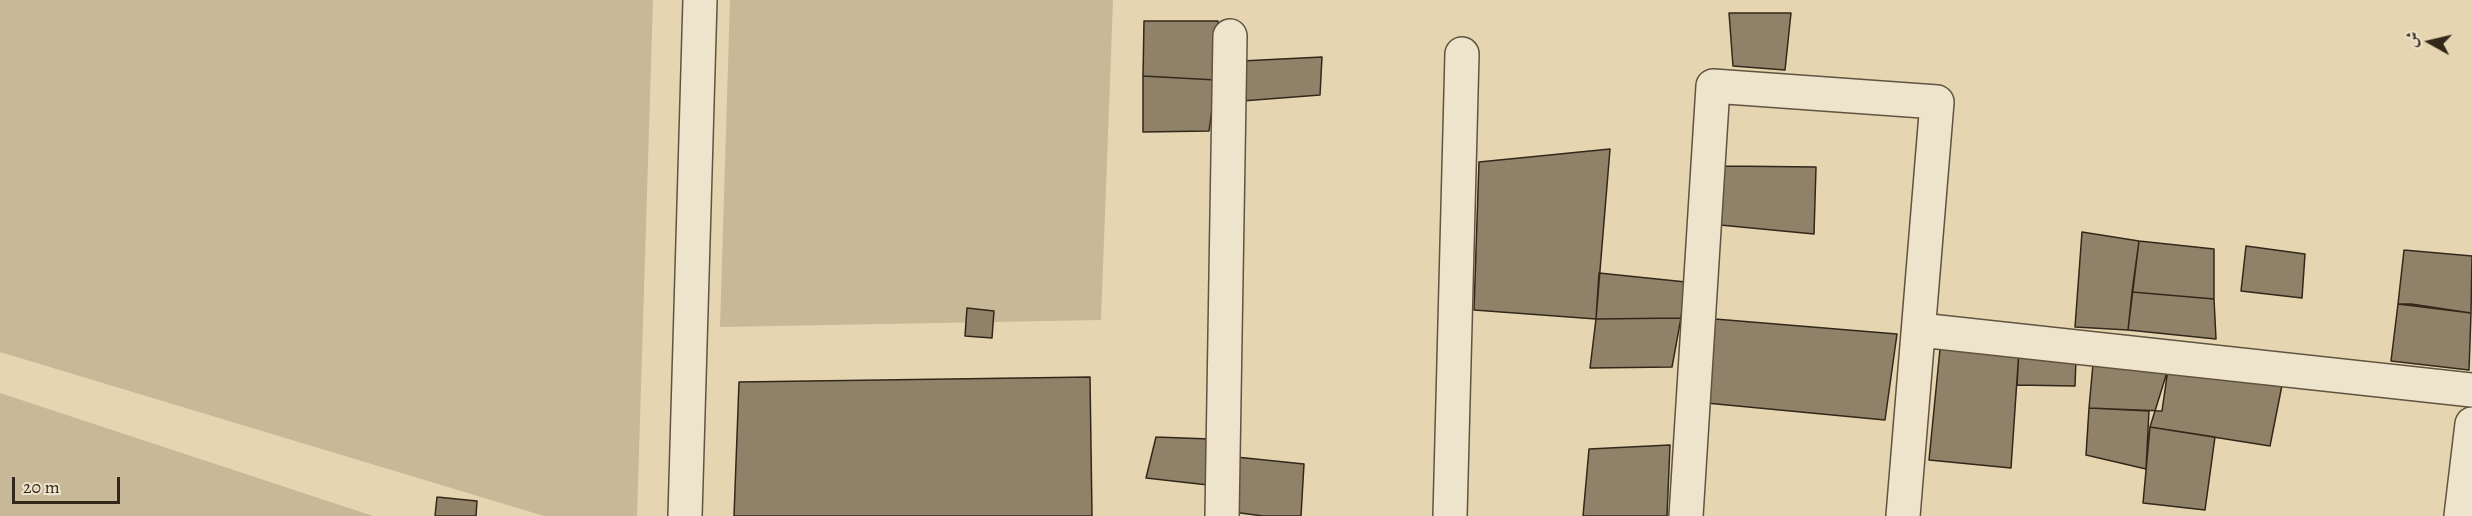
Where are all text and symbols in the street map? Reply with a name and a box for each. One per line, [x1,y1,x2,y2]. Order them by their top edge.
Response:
north arrow [2400,12,2460,72]
text: ش [2400,30,2424,49]
scale bar [15,465,123,503]
text: 20 m [23,475,60,499]

